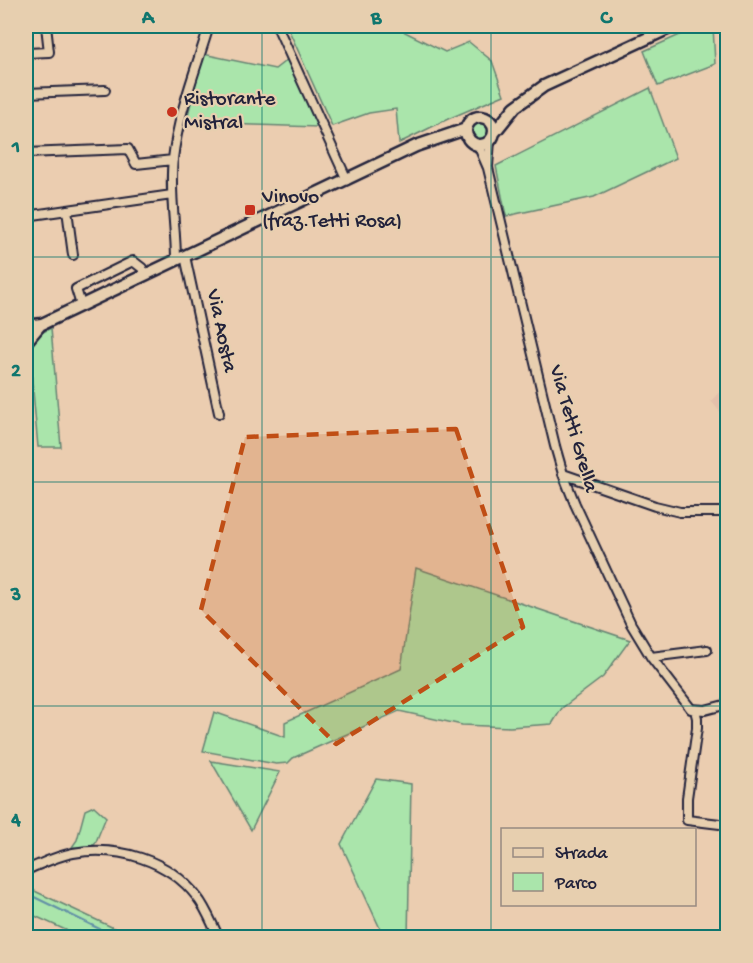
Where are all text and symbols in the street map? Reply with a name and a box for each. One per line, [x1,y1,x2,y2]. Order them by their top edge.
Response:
text: A [141,8,156,31]
text: B [370,8,382,31]
text: C [600,8,614,31]
place label: Ristorante Mistral [184,88,276,137]
marker: Ristorante Mistral [165,105,179,119]
text: 1 [11,137,20,160]
place label: Vinovo (fraz.Tetti Rosa) [261,186,402,235]
marker: Vinovo (fraz.Tetti Rosa) [243,203,257,217]
street label: Via Aosta [199,286,241,376]
text: 2 [11,361,21,384]
street label: Via Tetti Grella [542,362,602,497]
text: 3 [10,585,21,608]
text: 4 [10,810,21,833]
legend [501,828,696,906]
text: Strada [555,844,609,865]
text: Parco [554,874,597,895]

